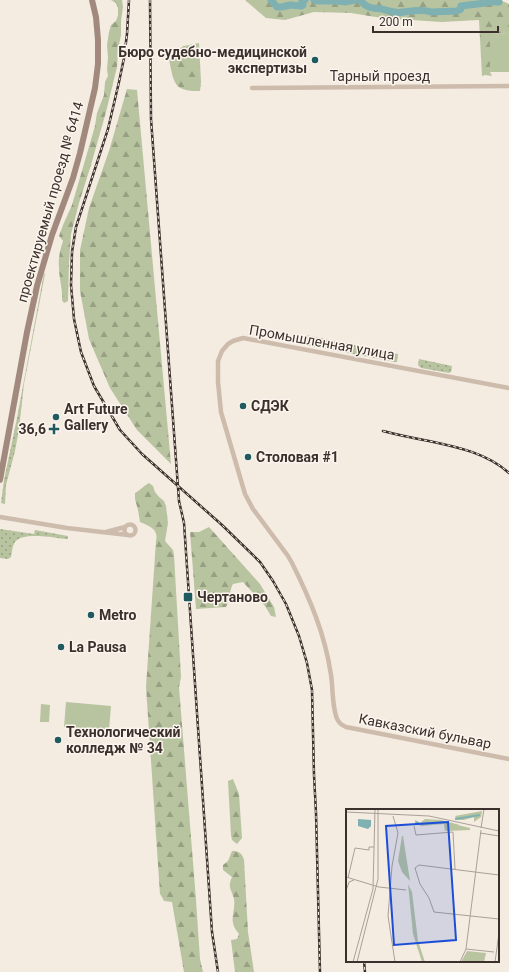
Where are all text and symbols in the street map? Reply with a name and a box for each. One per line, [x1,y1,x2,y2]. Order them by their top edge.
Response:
scale bar [373,8,498,34]
text: 200 m [379,15,413,29]
place label: Бюро судебно-медицинской экспертизы [118,44,307,76]
marker: Бюро судебно-медицинской экспертизы [310,55,320,65]
street label: Тарный проезд [330,68,431,84]
street label: проектируемый проезд № 6414 [14,100,86,304]
street label: Промышленная улица [248,321,396,363]
place label: СДЭК [251,398,290,414]
place label: Art Future Gallery [64,401,128,433]
marker: СДЭК [238,401,248,411]
marker: Art Future Gallery [51,412,61,422]
place label: 36,6 [18,421,46,437]
marker: 36,6 [49,424,59,434]
place label: Столовая #1 [256,449,339,465]
marker: Столовая #1 [243,452,253,462]
place label: Чертаново [197,589,268,605]
marker: Чертаново [182,591,194,603]
place label: Metro [99,607,136,623]
marker: Metro [86,610,96,620]
place label: La Pausa [69,639,127,655]
marker: La Pausa [56,642,66,652]
street label: Кавказский бульвар [357,710,493,752]
place label: Технологический колледж № 34 [66,724,181,756]
marker: Технологический колледж № 34 [53,735,63,745]
inset map [346,809,499,962]

